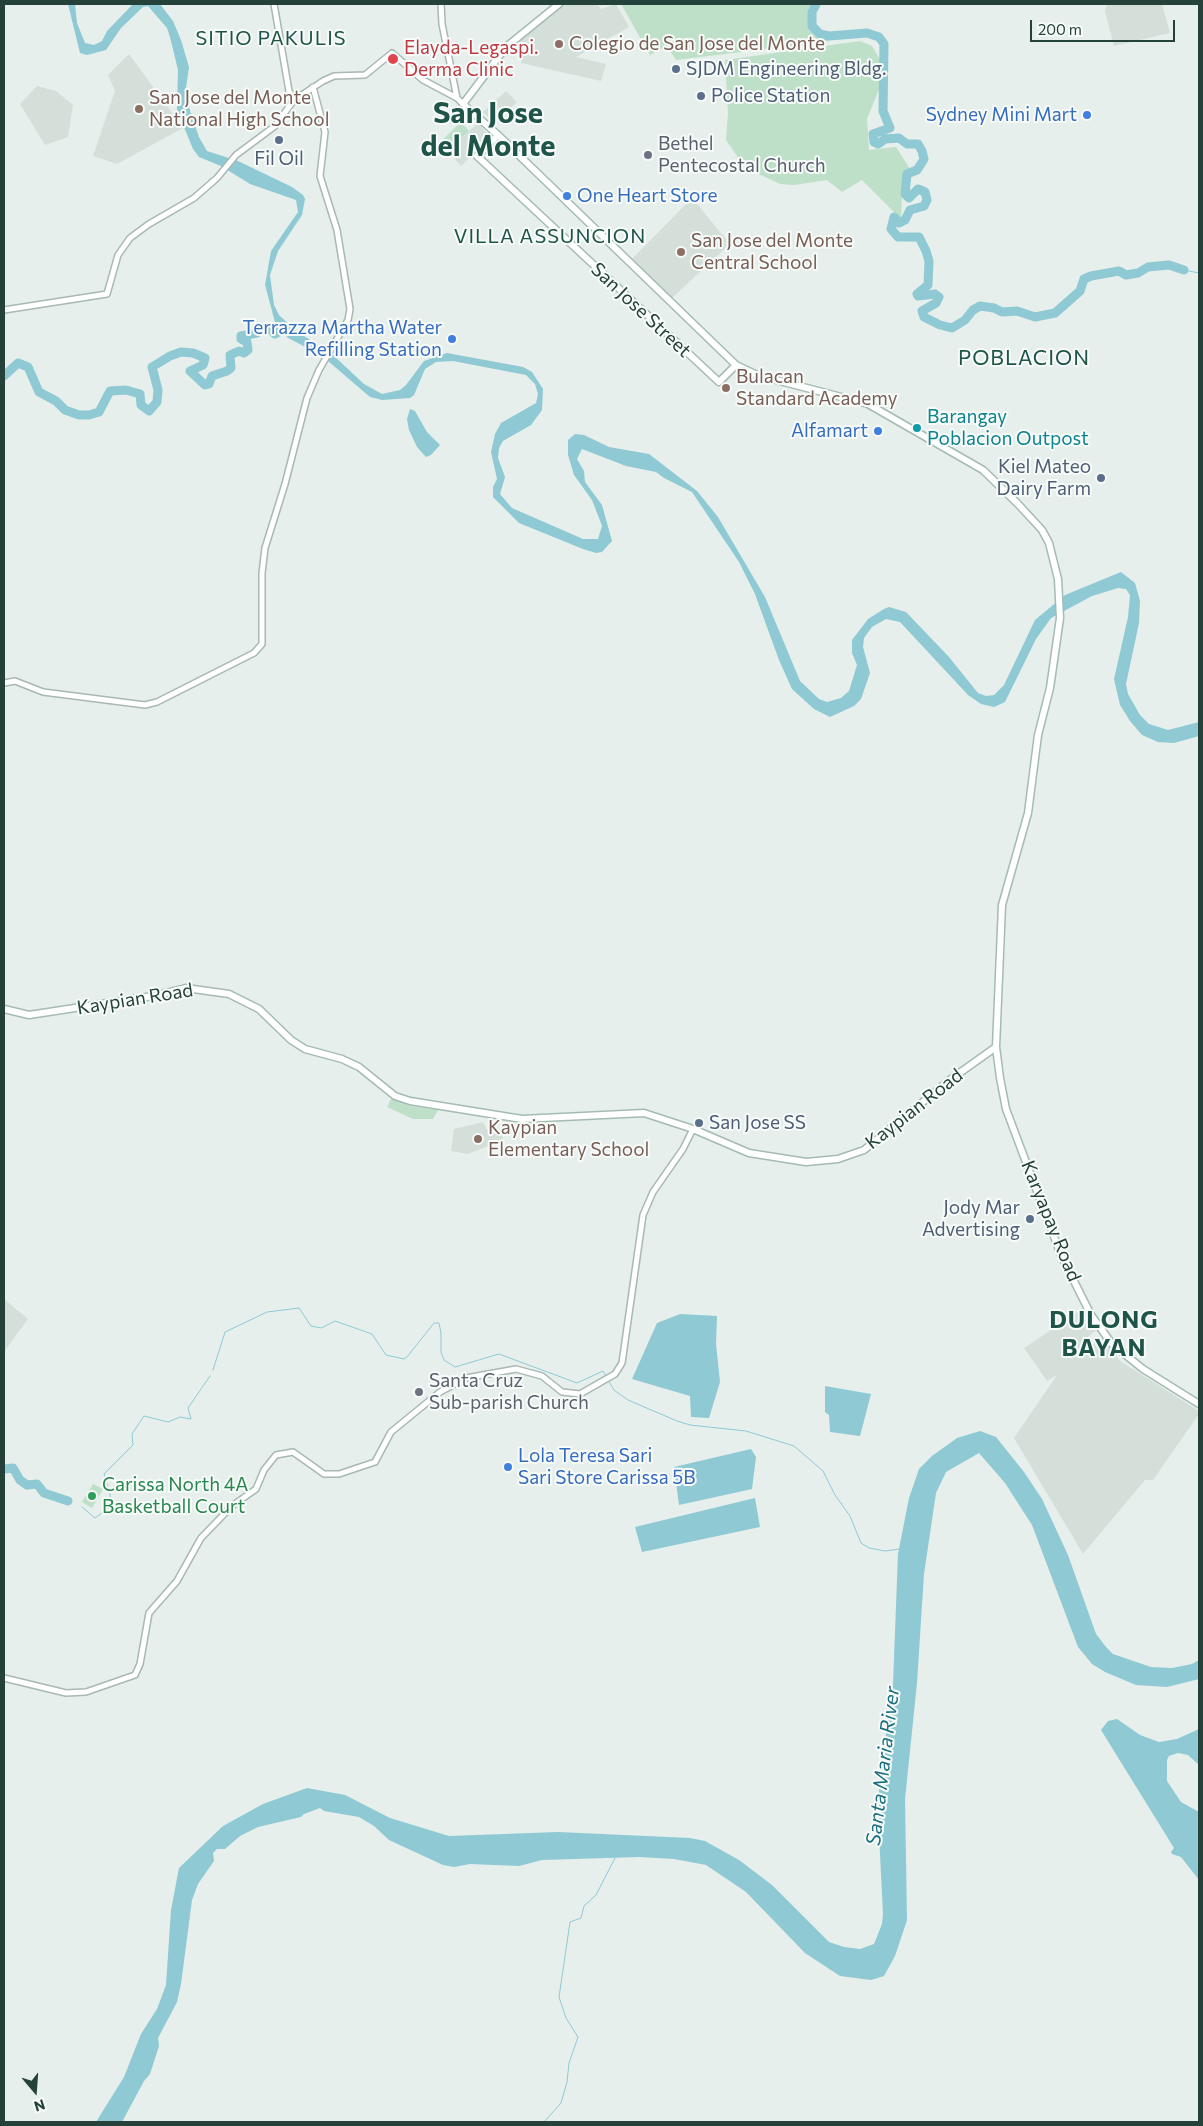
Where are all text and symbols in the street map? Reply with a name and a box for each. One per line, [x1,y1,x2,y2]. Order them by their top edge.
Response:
scale bar [1033,10,1178,42]
text: 200 m [1038,20,1082,38]
district label: SITIO PAKULIS [194,26,348,50]
place label: Colegio de San Jose del Monte [569,33,825,55]
place label: Elayda-Legaspi. Derma Clinic [404,37,539,81]
marker: Colegio de San Jose del Monte [553,38,565,50]
marker: Elayda-Legaspi. Derma Clinic [386,52,400,66]
place label: SJDM Engineering Bldg. [686,58,887,80]
marker: SJDM Engineering Bldg. [670,63,682,75]
place label: Police Station [711,85,830,107]
place label: San Jose del Monte National High School [149,87,329,131]
marker: Police Station [695,90,707,102]
district label: San Jose del Monte [421,96,555,164]
marker: San Jose del Monte National High School [133,103,145,115]
place label: Sydney Mini Mart [926,104,1077,126]
marker: Sydney Mini Mart [1081,109,1093,121]
place label: Bethel Pentecostal Church [658,133,826,177]
marker: Fil Oil [273,134,285,146]
place label: Fil Oil [254,148,304,170]
marker: Bethel Pentecostal Church [642,149,654,161]
place label: One Heart Store [577,185,718,207]
marker: One Heart Store [561,190,573,202]
district label: VILLA ASSUNCION [452,224,648,248]
place label: San Jose del Monte Central School [691,230,853,274]
marker: San Jose del Monte Central School [675,246,687,258]
street label: San Jose Street [586,258,696,362]
place label: Terrazza Martha Water Refilling Station [243,317,442,361]
marker: Terrazza Martha Water Refilling Station [446,333,458,345]
district label: POBLACION [957,345,1091,371]
place label: Bulacan Standard Academy [736,366,898,410]
marker: Bulacan Standard Academy [720,382,732,394]
place label: Barangay Poblacion Outpost [927,406,1089,450]
place label: Alfamart [791,420,868,442]
marker: Barangay Poblacion Outpost [911,422,923,434]
marker: Alfamart [872,425,884,437]
place label: Kiel Mateo Dairy Farm [997,456,1091,500]
marker: Kiel Mateo Dairy Farm [1095,472,1107,484]
street label: Kaypian Road [75,979,195,1019]
street label: Kaypian Road [861,1064,967,1154]
place label: San Jose SS [709,1112,806,1134]
place label: Kaypian Elementary School [488,1117,649,1161]
marker: San Jose SS [693,1117,705,1129]
marker: Kaypian Elementary School [472,1133,484,1145]
street label: Karyapay Road [1016,1157,1086,1285]
place label: Jody Mar Advertising [922,1197,1020,1241]
marker: Jody Mar Advertising [1024,1213,1036,1225]
district label: DULONG BAYAN [1048,1306,1160,1362]
place label: Santa Cruz Sub-parish Church [429,1370,589,1414]
marker: Santa Cruz Sub-parish Church [413,1386,425,1398]
place label: Lola Teresa Sari Sari Store Carissa 5B [518,1445,696,1489]
marker: Lola Teresa Sari Sari Store Carissa 5B [502,1461,514,1473]
place label: Carissa North 4A Basketball Court [102,1474,248,1518]
marker: Carissa North 4A Basketball Court [86,1490,98,1502]
water label: Santa Maria River [861,1685,905,1847]
north arrow [10,2066,60,2116]
text: N [32,2096,47,2115]

